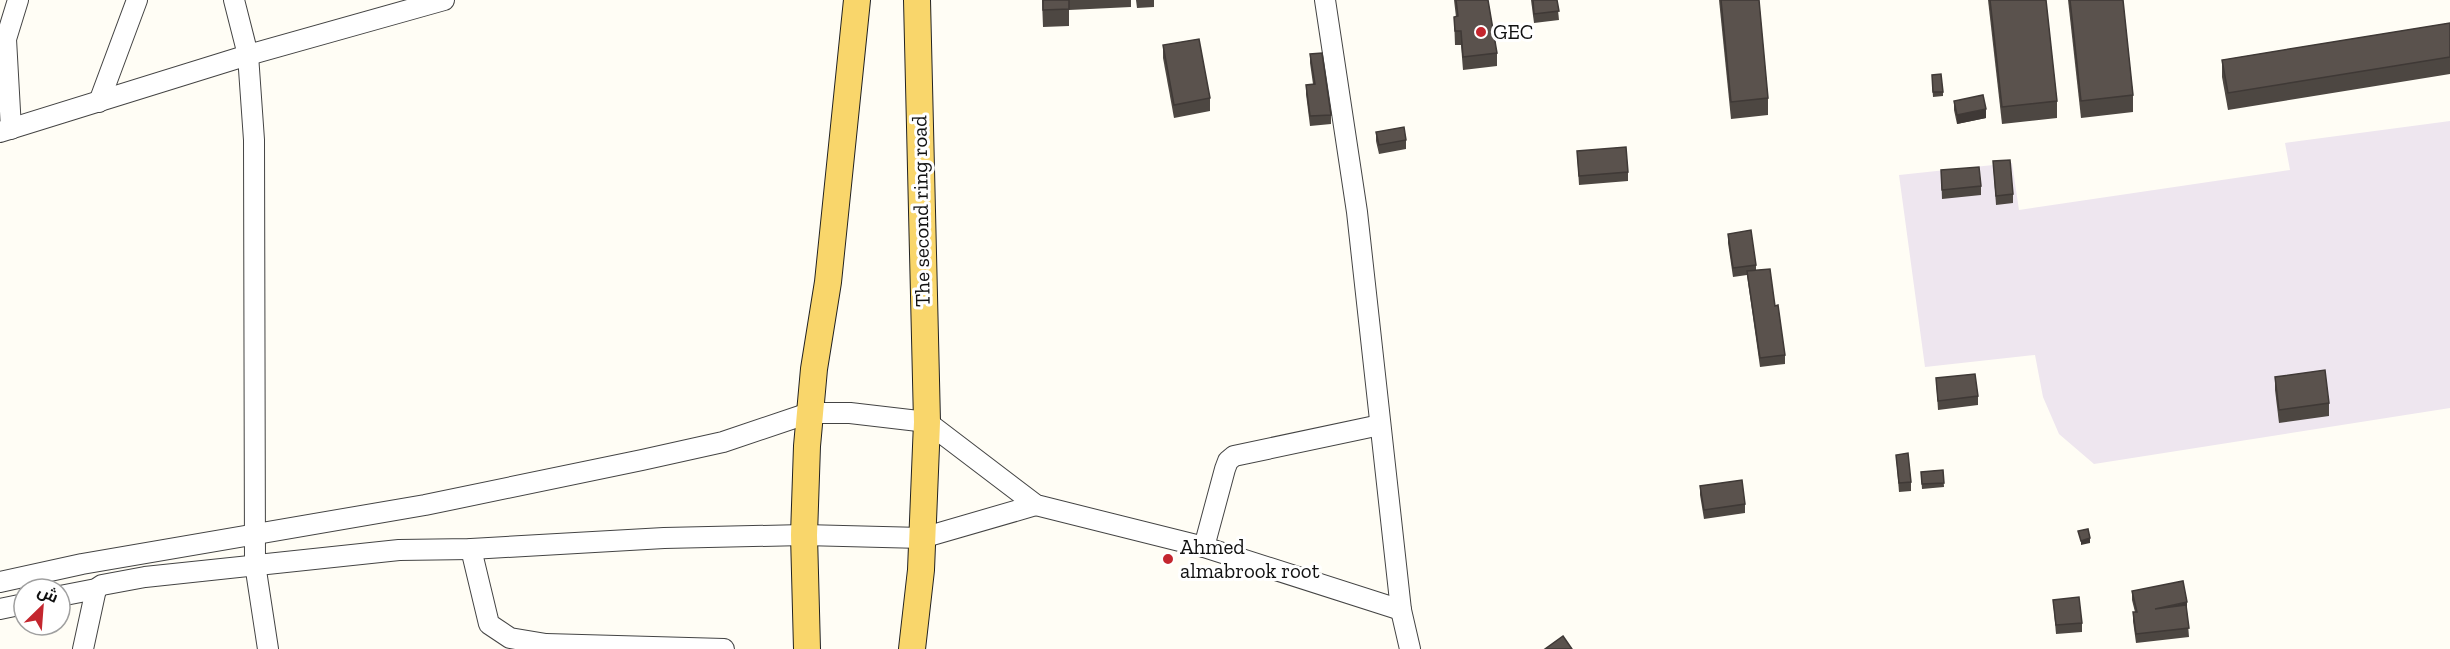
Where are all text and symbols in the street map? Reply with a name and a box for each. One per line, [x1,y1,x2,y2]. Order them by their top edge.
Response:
place label: GEC [1493,19,1533,44]
marker: GEC [1474,25,1488,39]
street label: The second ring road [906,115,935,307]
place label: Ahmed almabrook root [1180,534,1320,583]
marker: Ahmed almabrook root [1161,552,1175,566]
north arrow [12,577,72,637]
text: ش [35,581,61,607]

